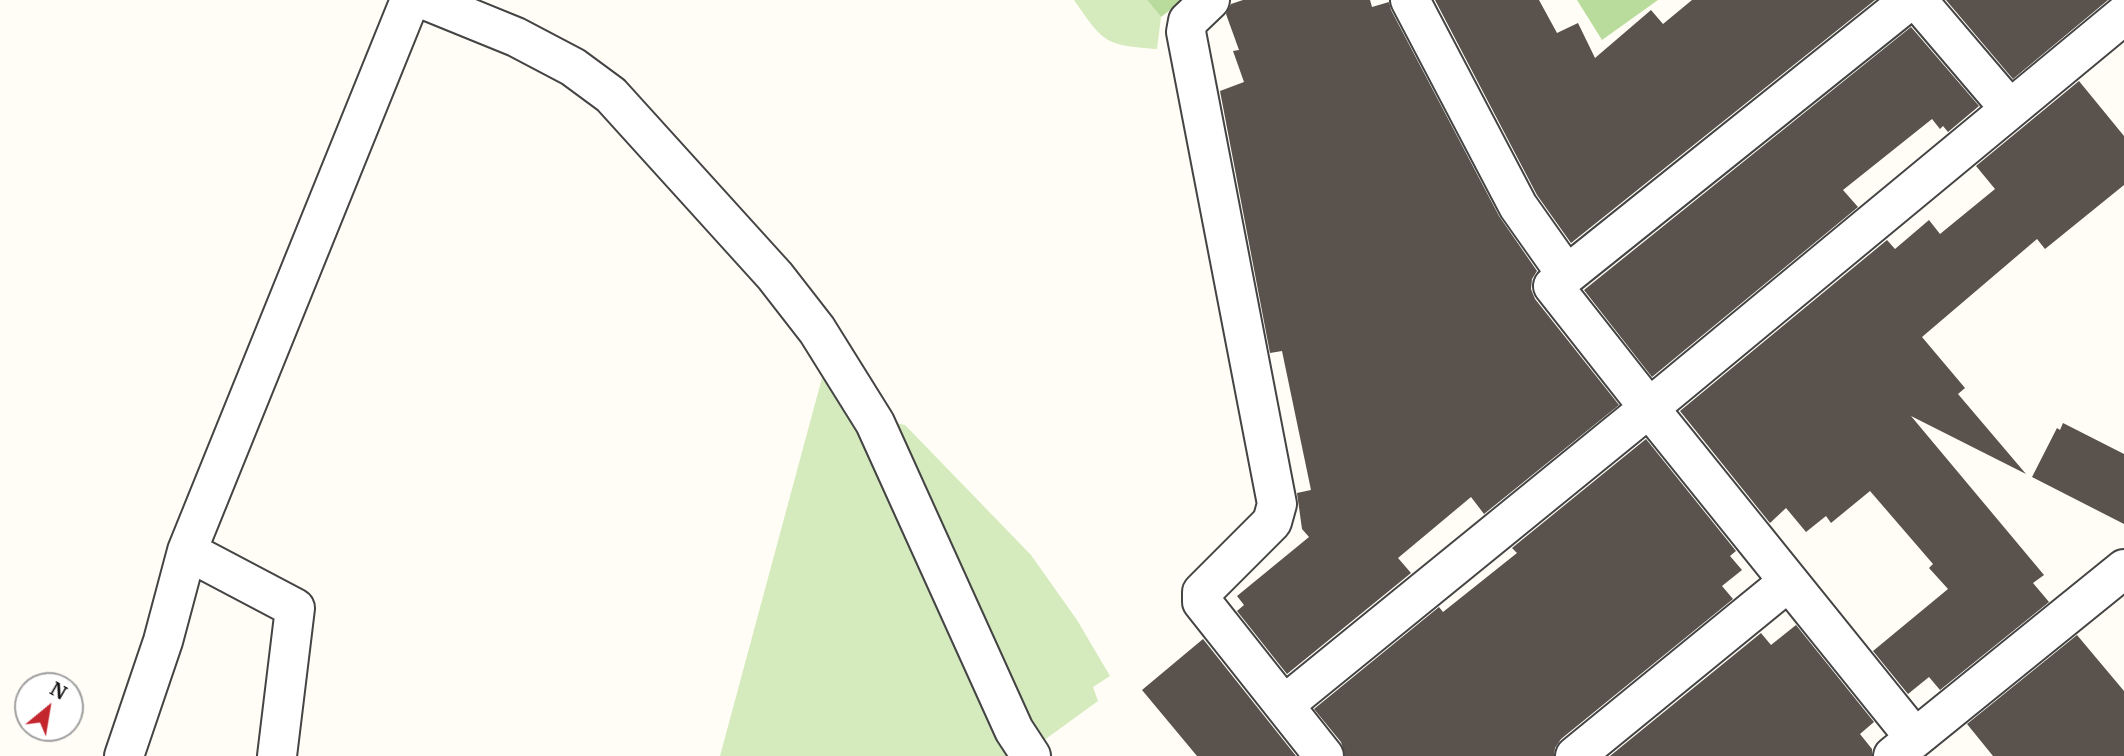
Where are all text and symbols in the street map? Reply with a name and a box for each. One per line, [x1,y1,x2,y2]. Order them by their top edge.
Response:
north arrow [14,672,84,742]
text: N [46,676,71,705]

